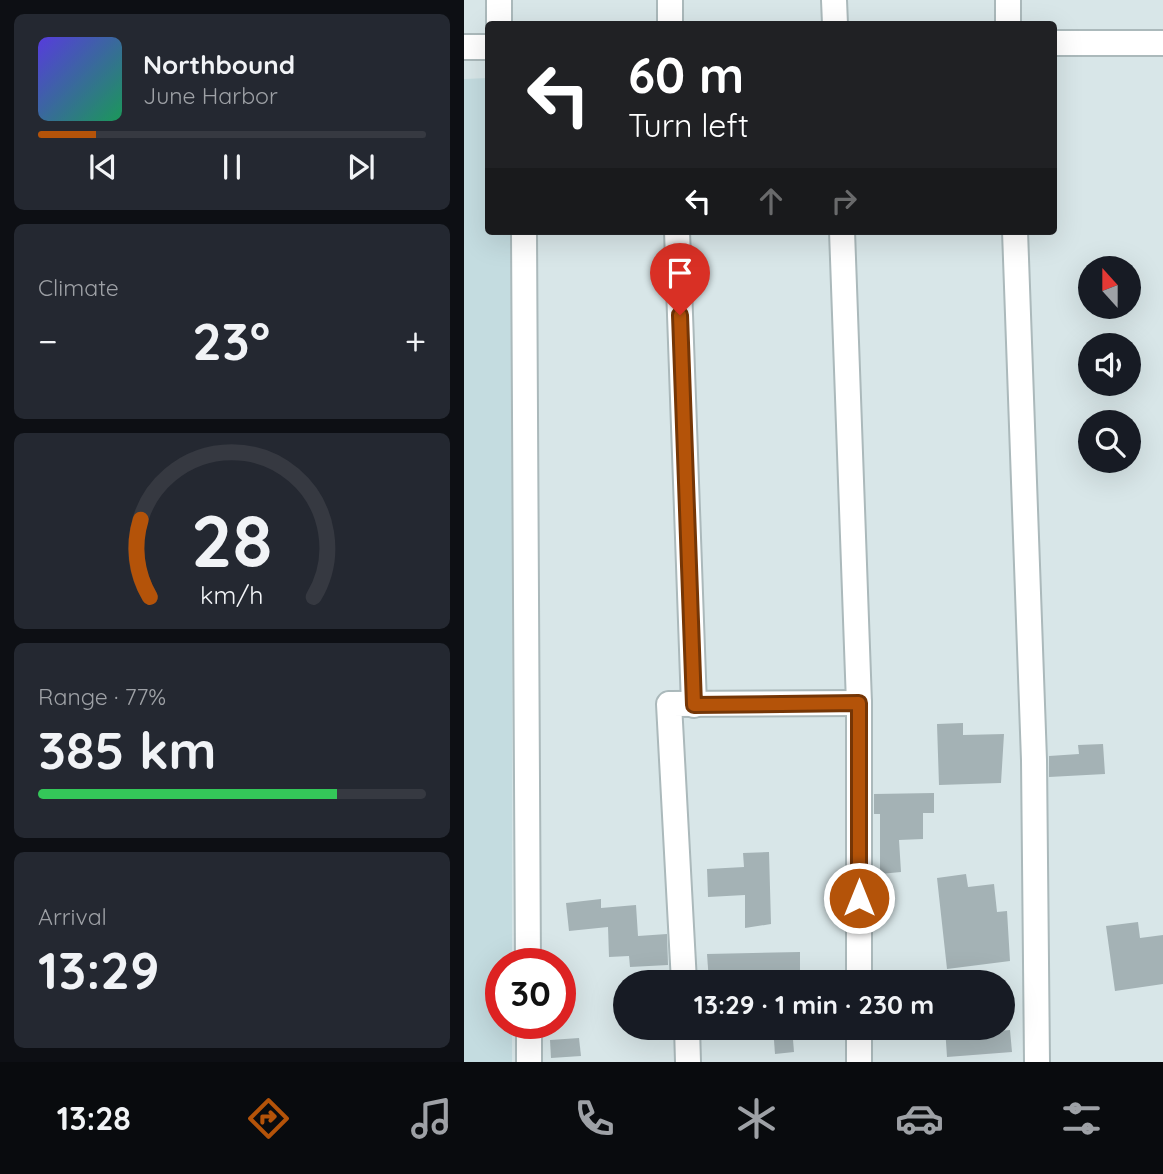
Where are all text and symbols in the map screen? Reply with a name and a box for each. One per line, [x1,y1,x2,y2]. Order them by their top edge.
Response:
text: 60 m [628,44,744,105]
text: Northbound [143,48,295,81]
icon: left [513,49,604,140]
text: June Harbor [143,81,278,110]
text: Turn left [628,105,749,145]
icon: previous [84,148,122,186]
icon: pause [213,148,251,186]
icon: next [342,148,380,186]
icon: left [679,182,717,220]
icon: ahead [752,182,790,220]
icon: right [825,182,863,220]
pin [650,243,710,315]
icon: arrive [661,254,699,292]
north arrow [1078,256,1141,318]
map controls [1078,256,1141,473]
text: Climate [38,273,119,302]
text: 23° [192,308,270,373]
text: − [38,317,58,365]
text: + [405,317,426,365]
button: sound [1078,333,1141,396]
button: search [1078,410,1141,473]
text: 28 [191,494,273,585]
text: km/h [200,579,264,610]
text: Range · 77% [38,682,166,711]
text: 385 km [38,717,216,782]
position arrow [822,861,896,935]
text: Arrival [38,902,107,931]
text: 13:29 [38,937,159,1002]
speed limit sign: 30 [485,948,576,1039]
text: 13:29 · 1 min · 230 m [694,988,934,1021]
icon: directions [244,1094,293,1143]
icon: music [407,1094,456,1143]
icon: phone [570,1094,619,1143]
icon: climate [732,1094,781,1143]
icon: car [895,1094,944,1143]
icon: filters [1057,1094,1106,1143]
text: 13:28 [57,1098,131,1138]

